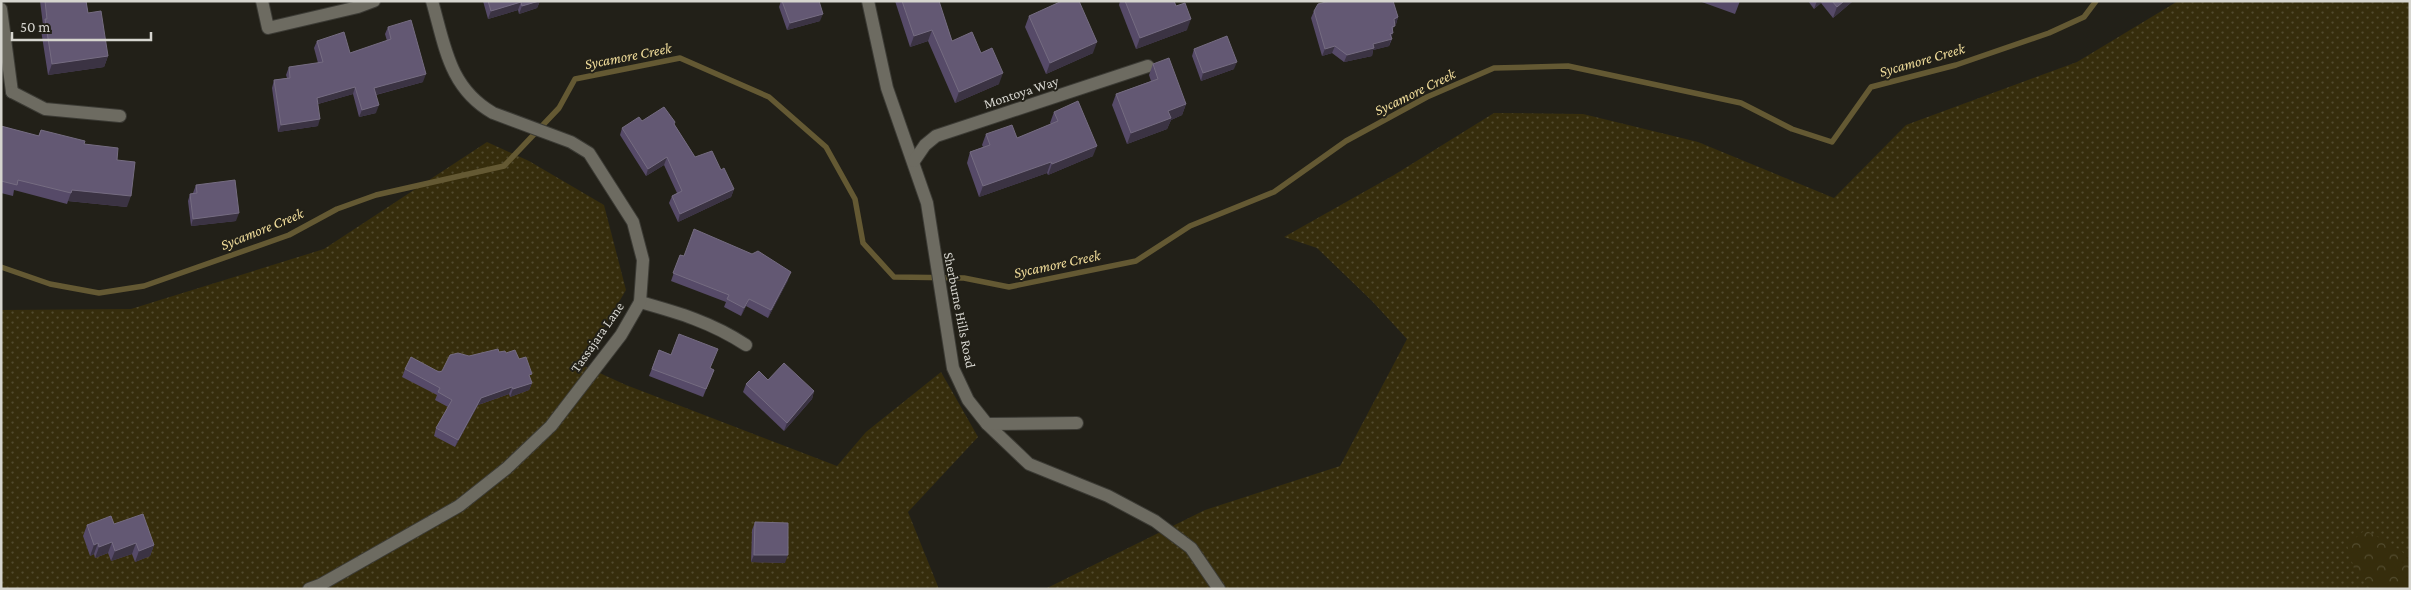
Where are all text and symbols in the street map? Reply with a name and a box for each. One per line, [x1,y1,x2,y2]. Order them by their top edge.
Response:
scale bar [12,10,151,42]
text: 50 m [20,19,50,35]
water label: Sycamore Creek [583,39,674,73]
water label: Sycamore Creek [1877,40,1968,81]
water label: Sycamore Creek [1372,65,1460,119]
street label: Montoya Way [981,72,1061,112]
water label: Sycamore Creek [218,205,308,254]
water label: Sycamore Creek [1012,247,1103,282]
street label: Sherburne Hills Road [941,251,979,370]
street label: Tassajara Lane [567,299,628,376]

